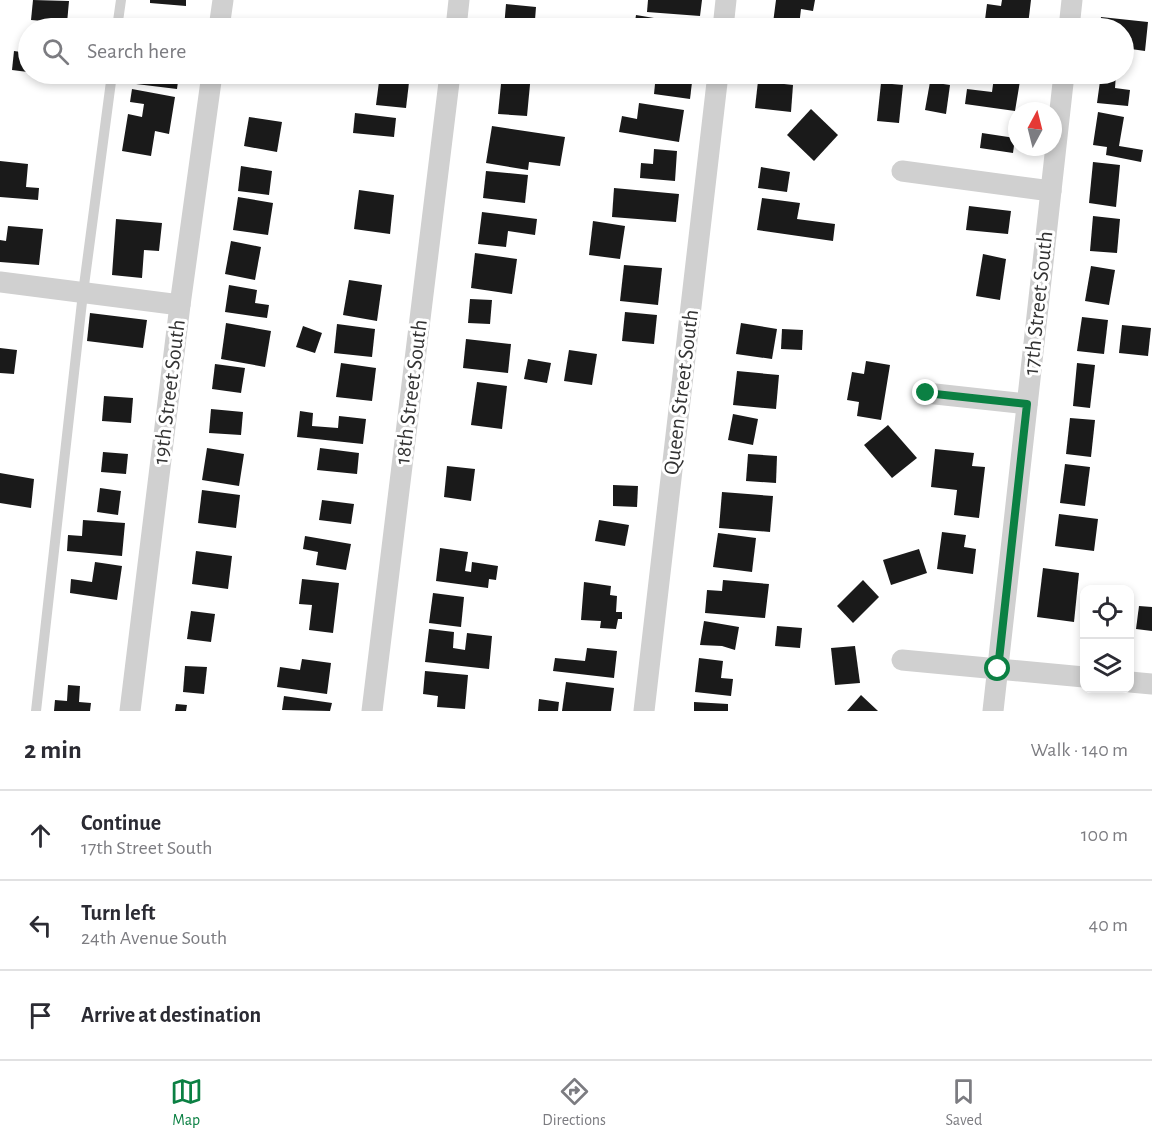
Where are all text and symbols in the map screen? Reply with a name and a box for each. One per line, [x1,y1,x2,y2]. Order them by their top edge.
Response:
search box [18,18,1134,84]
icon: search [39,35,72,68]
text: Search here [87,40,186,62]
north arrow [1008,102,1062,156]
street label: 17th Street South [1019,230,1057,376]
street label: Queen Street South [660,308,702,476]
street label: 19th Street South [149,318,189,466]
street label: 18th Street South [391,318,431,466]
route end [912,379,938,405]
map controls [1080,585,1134,693]
button: locate [1080,585,1134,639]
button: layers [1080,639,1134,693]
route start [984,655,1010,681]
text: 2 min [24,737,82,763]
text: Walk · 140 m [1030,740,1128,760]
text: Continue [81,812,161,834]
icon: ahead [24,819,57,852]
text: 100 m [1081,825,1128,845]
text: 17th Street South [81,838,213,858]
text: Turn left [81,902,155,924]
icon: left [24,909,57,942]
text: 40 m [1089,915,1128,935]
text: 24th Avenue South [81,928,227,948]
icon: arrive [24,999,57,1032]
text: Arrive at destination [81,1004,261,1026]
tab: Map [170,1075,203,1130]
tab: Directions [542,1075,606,1130]
tab: Saved [946,1075,982,1130]

